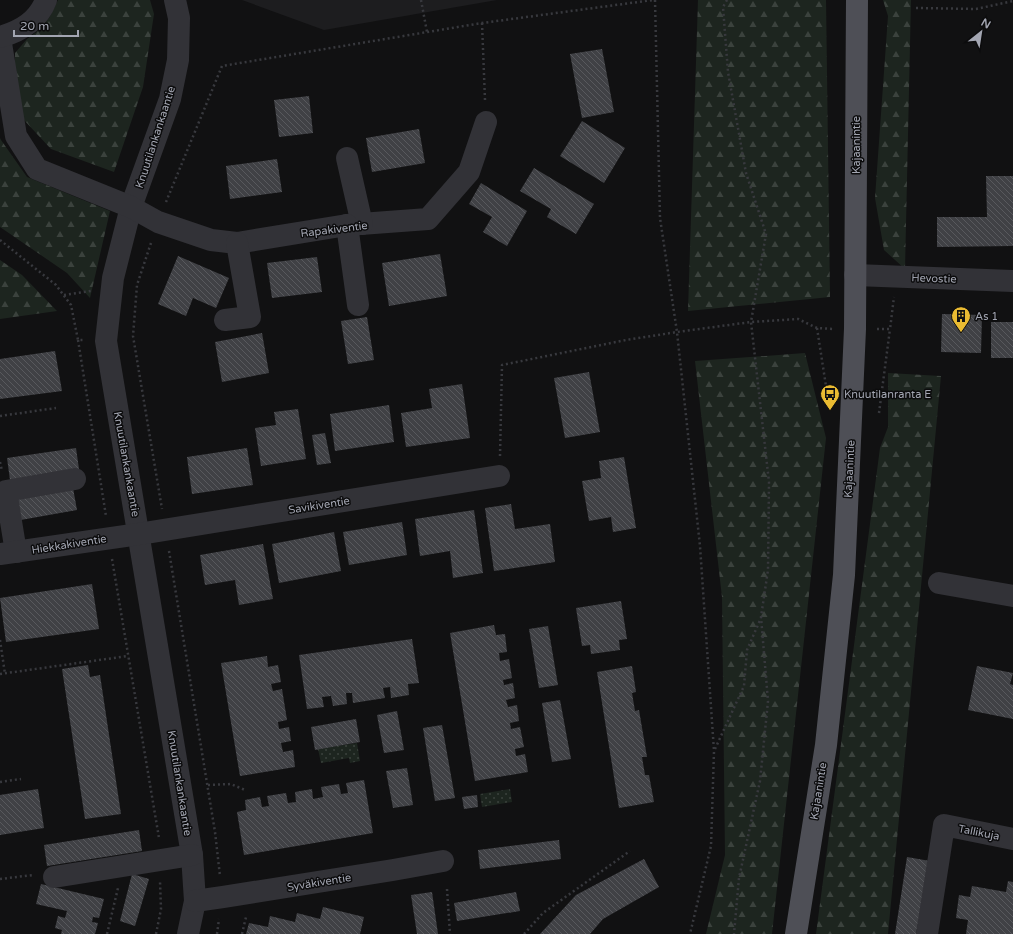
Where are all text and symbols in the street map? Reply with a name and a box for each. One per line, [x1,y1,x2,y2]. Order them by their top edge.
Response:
scale bar [14,12,78,38]
north arrow [961,12,1001,52]
text: N [979,16,993,32]
text: 20 m [20,19,49,33]
street label: Knuutilankankaantie [133,84,178,190]
street label: Kajaanintie [850,116,863,174]
street label: Rapakiventie [300,219,368,240]
street label: Hevostie [911,271,957,286]
building icon: As 1 [950,305,972,333]
place label: As 1 [975,310,998,323]
bus stop icon: Knuutilanranta E [819,383,841,411]
place label: Knuutilanranta E [844,388,931,401]
street label: Knuutilankankaantie [111,410,142,518]
street label: Kajaanintie [841,440,858,498]
street label: Savikiventie [288,494,351,517]
street label: Hiekkakiventie [31,532,107,557]
street label: Knuutilankankaantie [165,729,194,837]
street label: Kajaanintie [808,761,829,821]
street label: Tallikuja [957,822,1001,843]
street label: Syväkiventie [286,871,352,894]

